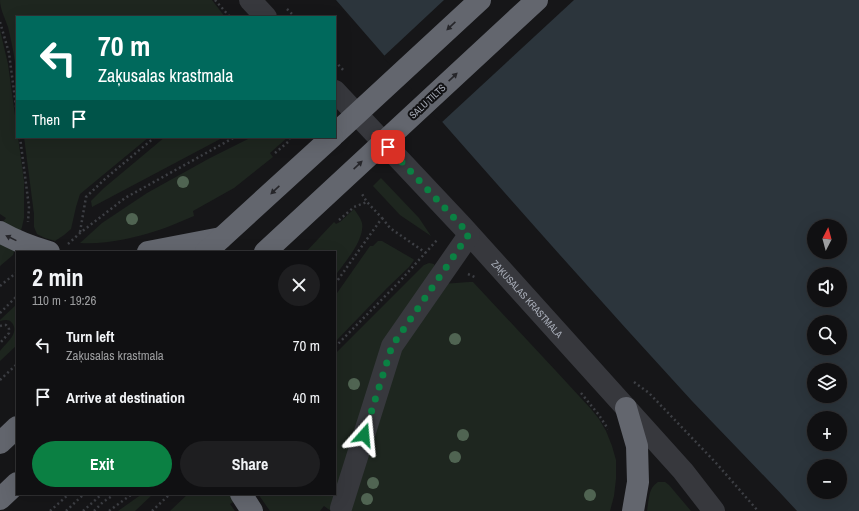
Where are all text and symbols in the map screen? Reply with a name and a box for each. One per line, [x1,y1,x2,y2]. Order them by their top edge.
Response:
one-way arrow [446,22,457,31]
text: 70 m [98,27,150,65]
icon: left [32,32,84,84]
text: Zaķusalas krastmala [98,63,233,88]
one-way arrow [448,72,458,82]
street label: SALU TILTS [406,81,449,122]
icon: arrive [68,108,90,130]
text: Then [32,109,60,130]
pin [371,130,405,164]
icon: arrive [377,136,399,158]
one-way arrow [353,161,363,170]
one-way arrow [270,185,280,194]
north arrow [807,219,847,259]
map controls [807,219,847,499]
one-way arrow [6,235,17,241]
street label: ZAĶUSALAS KRASTMALA [489,257,566,341]
text: 2 min [32,261,83,293]
button: close [278,264,320,306]
button: sound [807,267,847,307]
text: 110 m · 19:26 [32,292,96,309]
button: search [807,315,847,355]
text: Turn left [66,326,114,347]
icon: left [32,334,54,356]
text: 70 m [293,335,320,356]
text: Zaķusalas krastmala [66,347,164,364]
button: layers [807,363,847,403]
icon: arrive [32,386,54,408]
text: Arrive at destination [66,387,185,408]
text: 40 m [293,387,320,408]
button: + [807,411,847,451]
position arrow [343,414,385,456]
button: Exit [32,441,172,487]
button: Share [180,441,320,487]
button: − [807,459,847,499]

